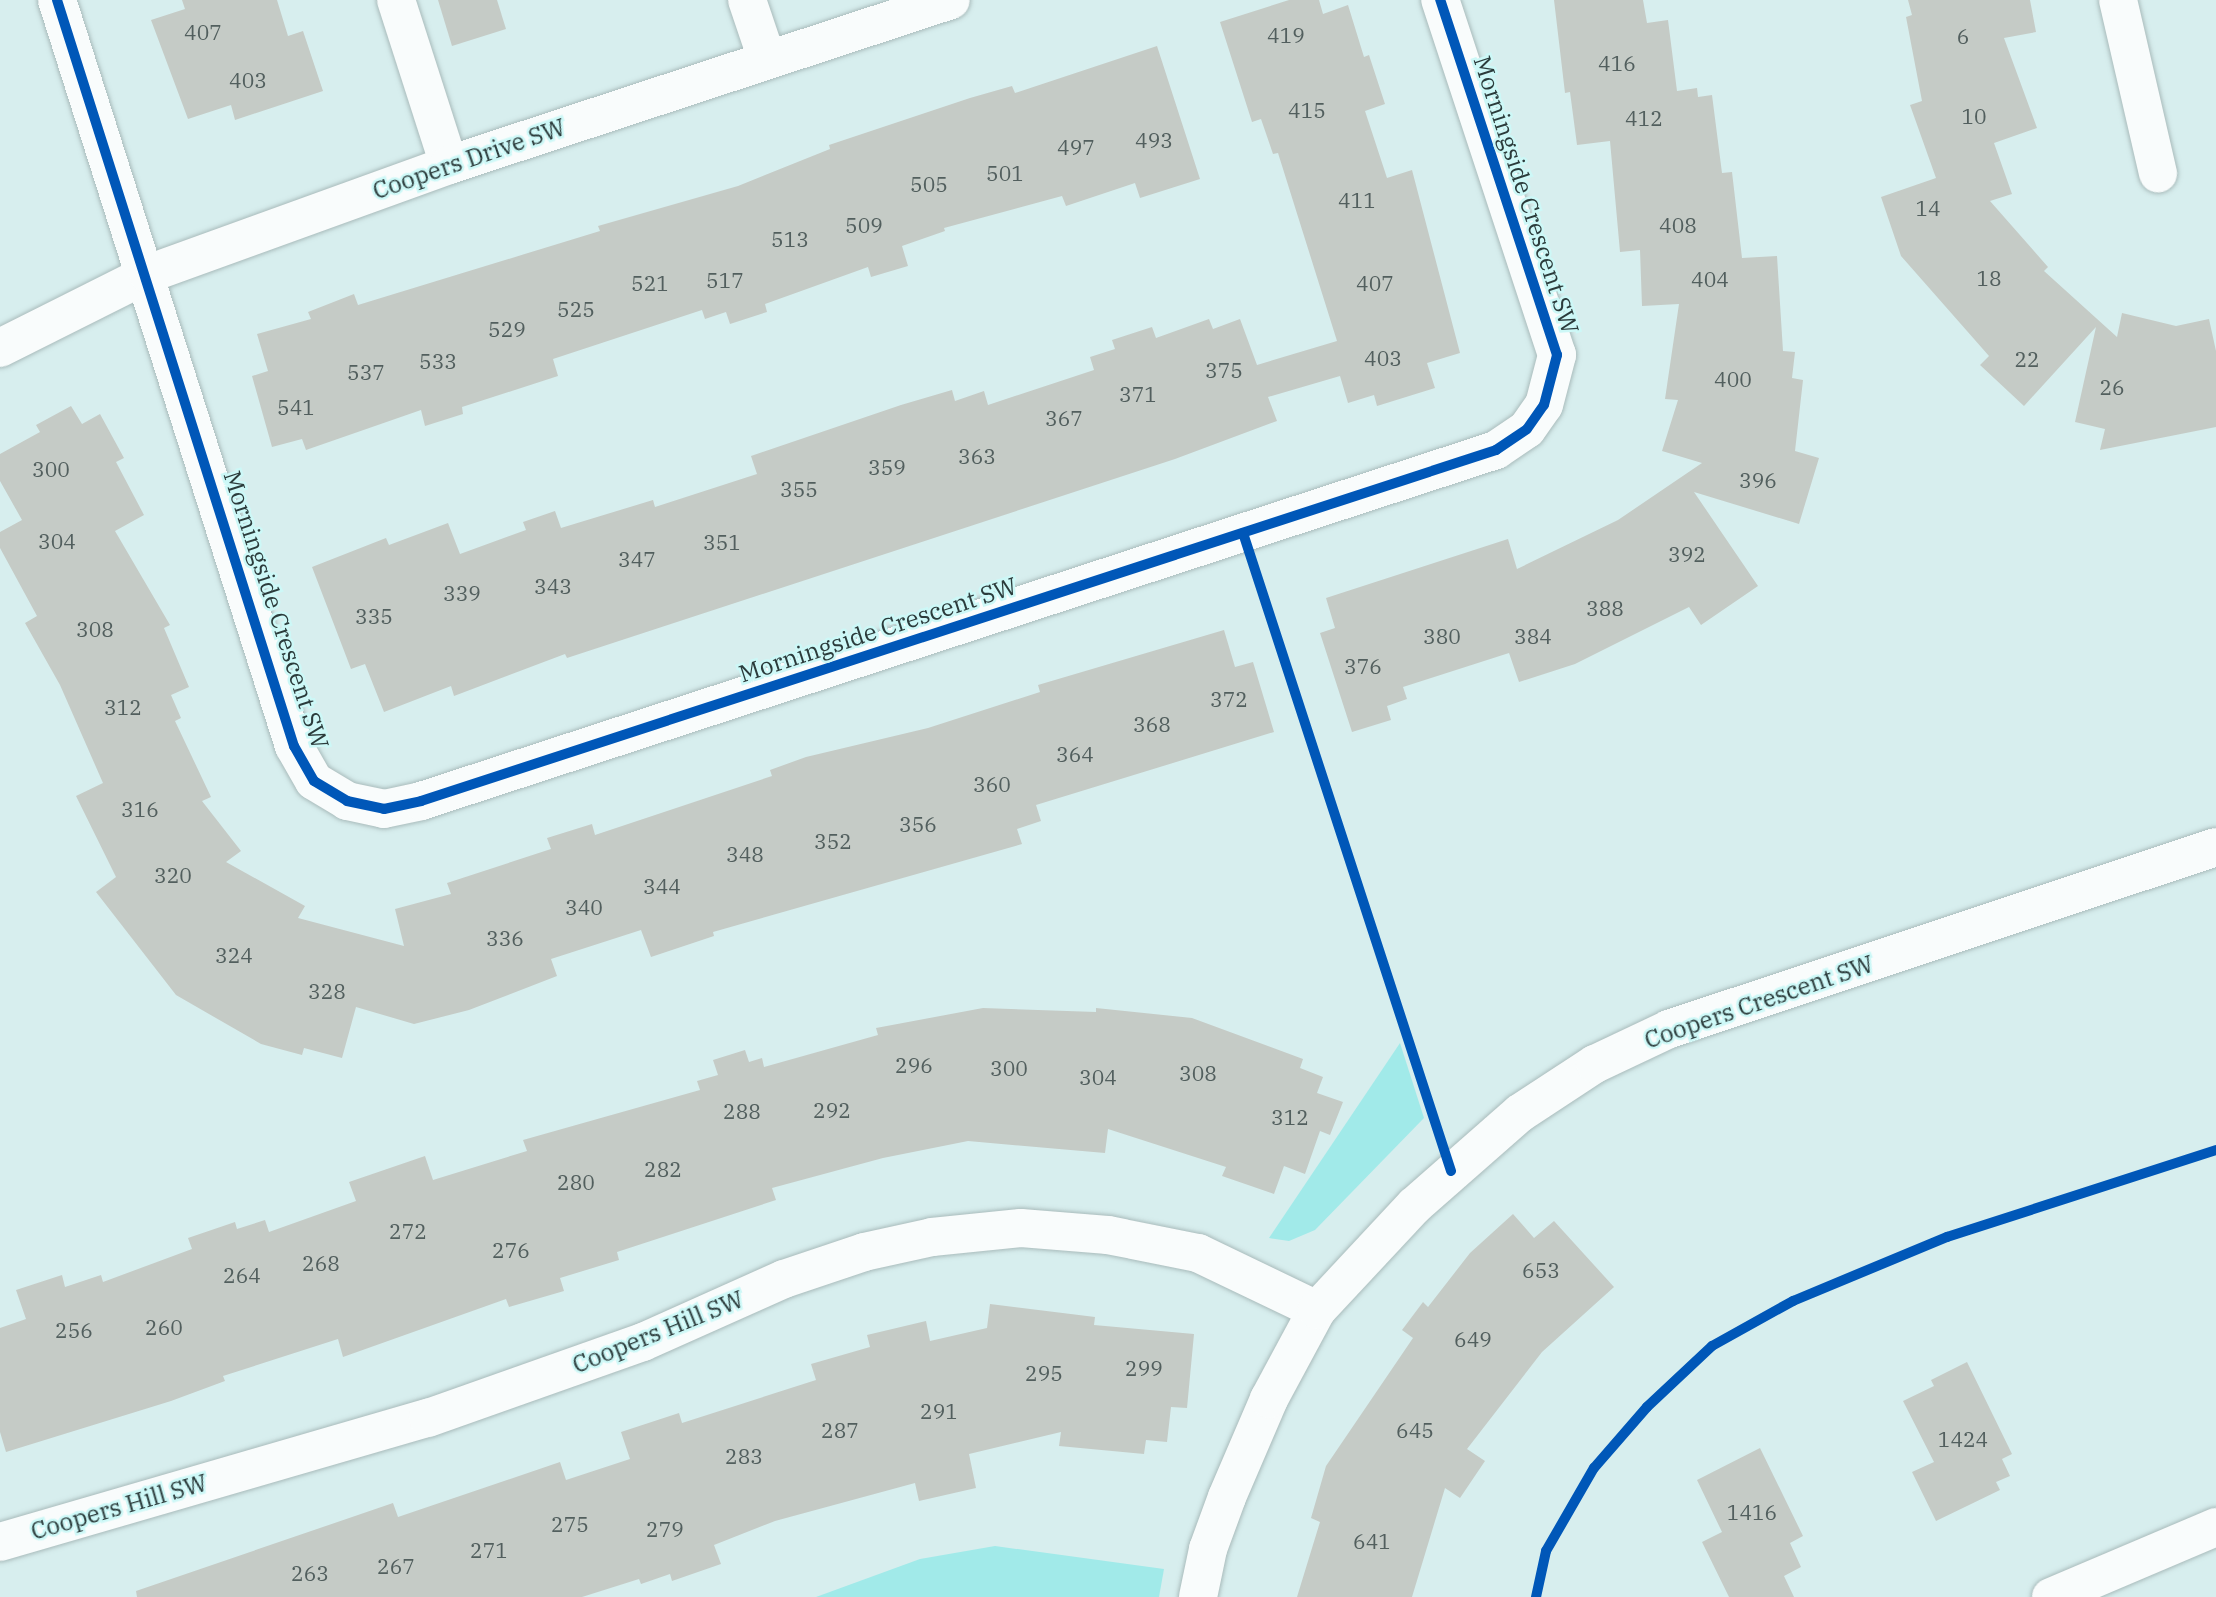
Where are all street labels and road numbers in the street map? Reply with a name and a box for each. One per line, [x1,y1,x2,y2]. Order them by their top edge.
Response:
street label: Morningside Crescent SW [1467,52,1585,338]
street label: Coopers Drive SW [369,113,569,205]
street label: Morningside Crescent SW [217,467,335,753]
street label: Morningside Crescent SW [735,571,1021,689]
street label: Coopers Crescent SW [1641,949,1877,1055]
street label: Coopers Hill SW [568,1285,748,1379]
street label: Coopers Hill SW [28,1468,210,1546]

